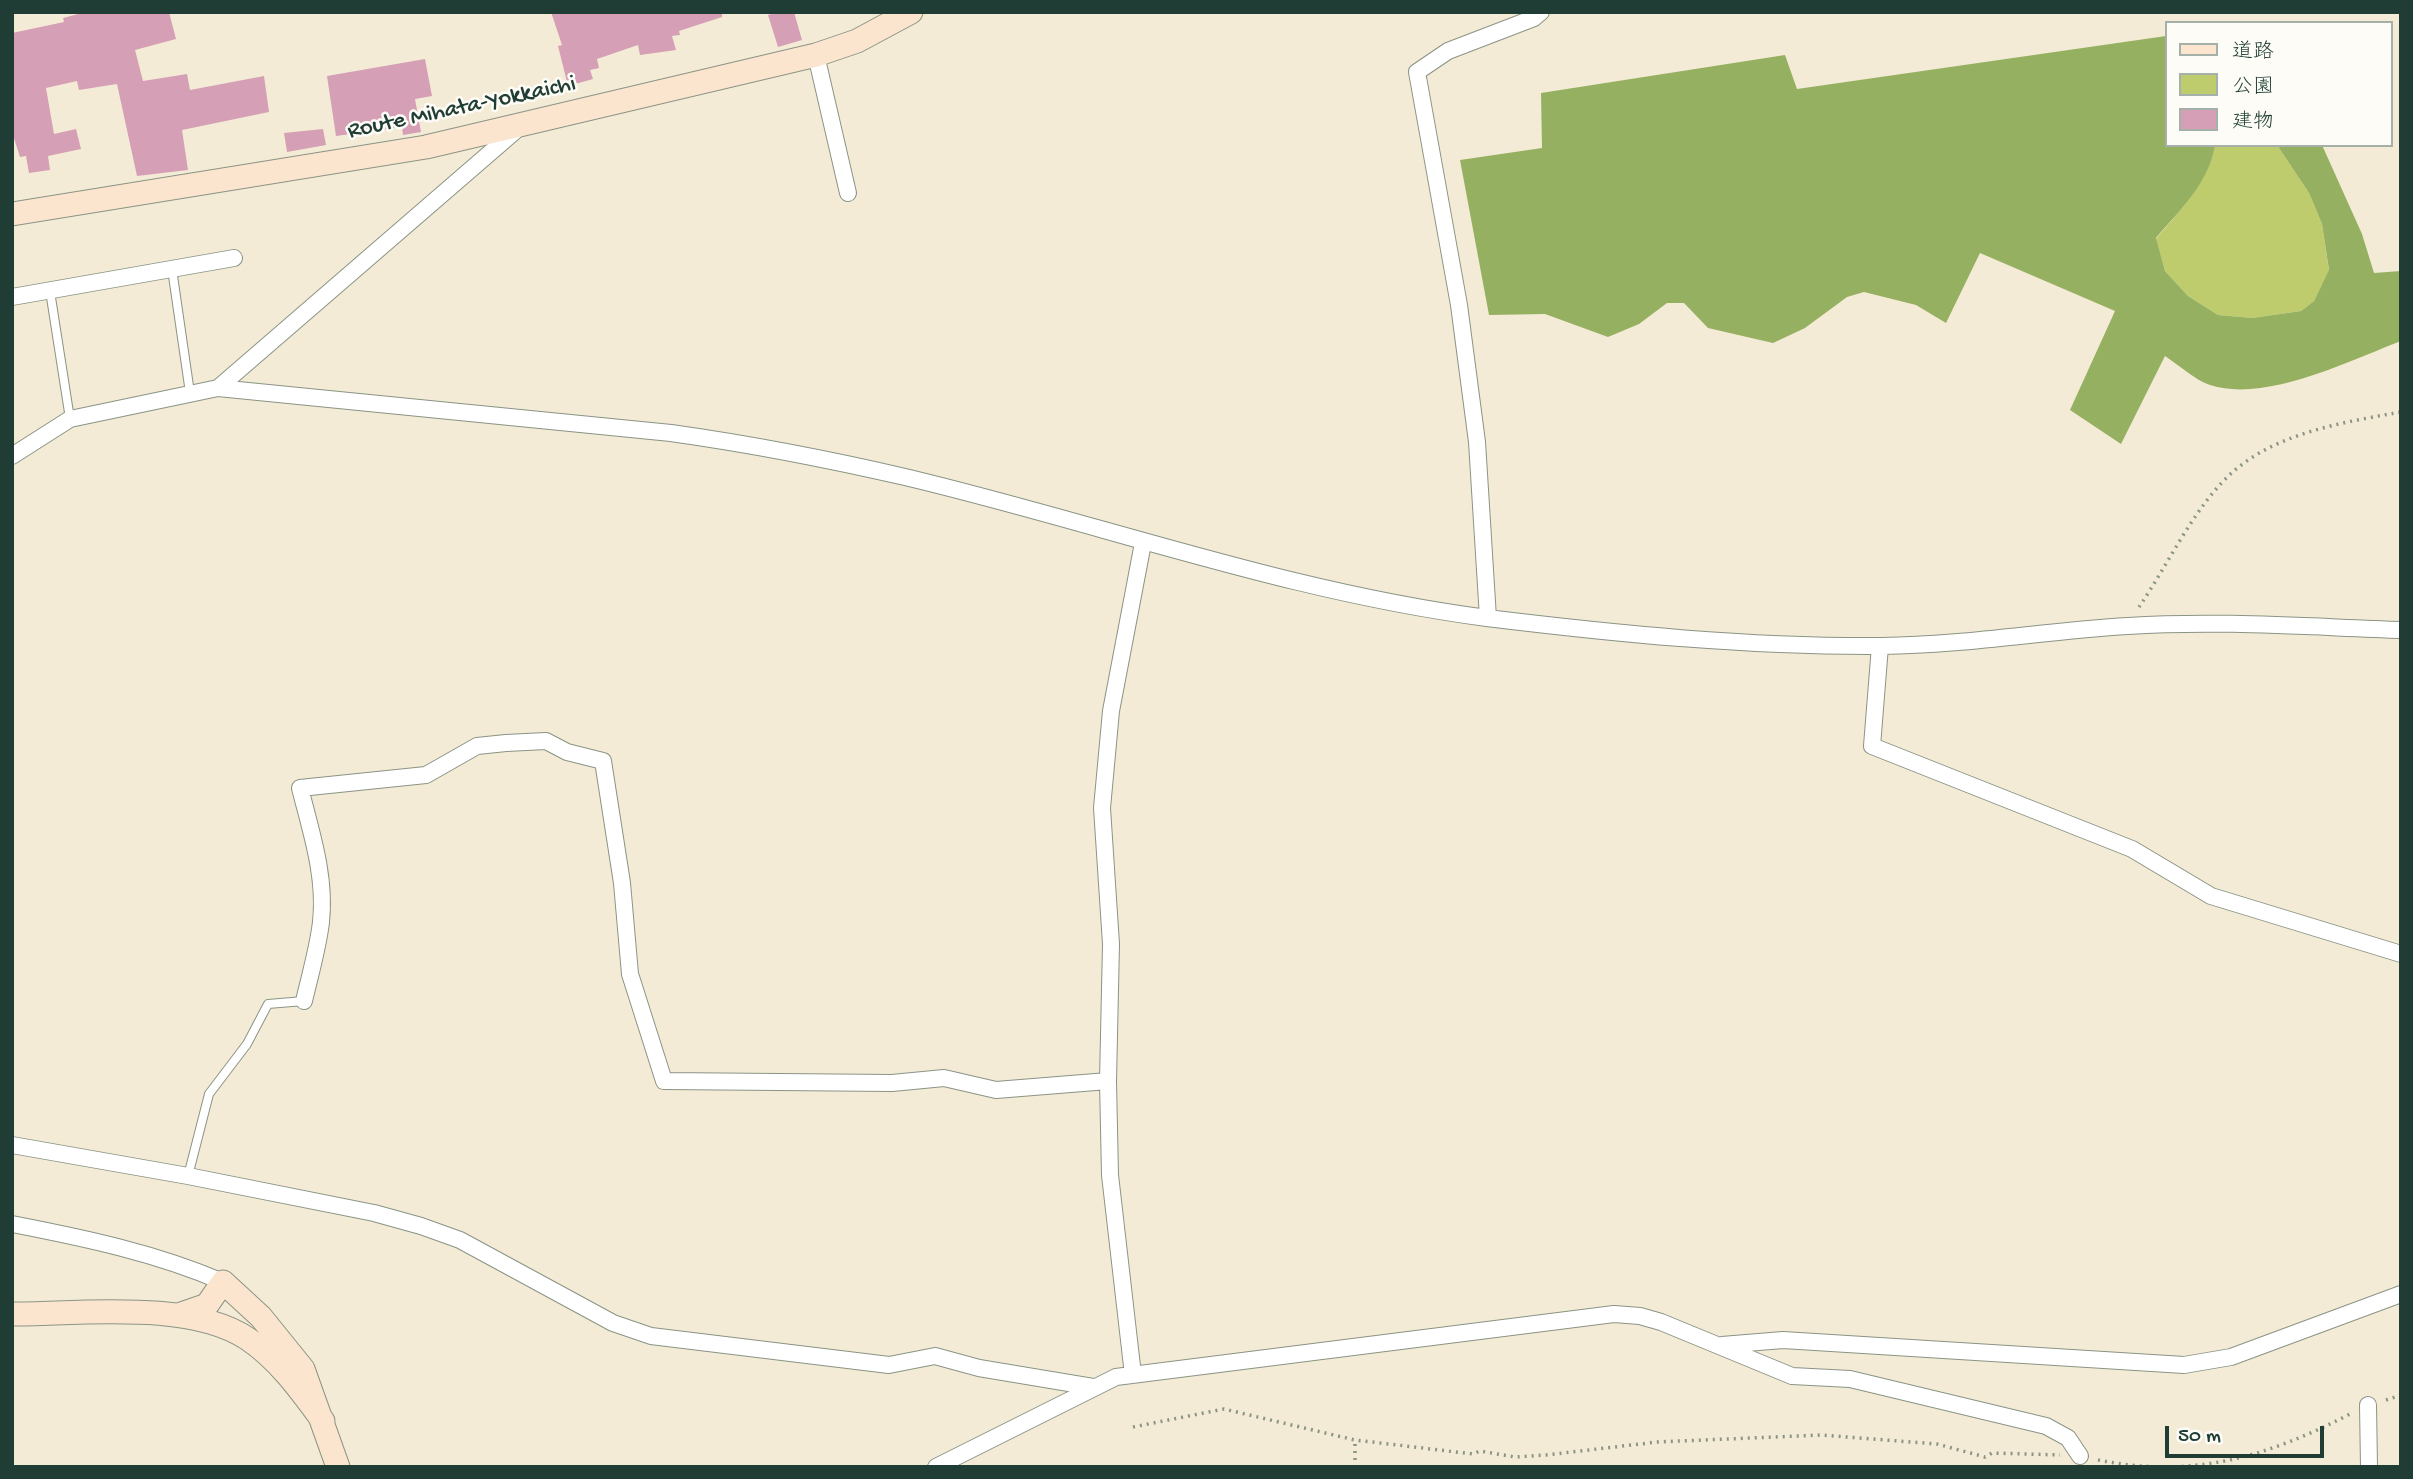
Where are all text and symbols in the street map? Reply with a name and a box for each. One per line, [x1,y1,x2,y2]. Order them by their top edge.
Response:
legend [2164,21,2392,147]
text: 道路 [2232,41,2274,66]
street label: Route Mihata-Yokkaichi [345,71,579,147]
text: 公園 [2232,76,2274,101]
text: 建物 [2232,111,2274,136]
scale bar [2168,1412,2327,1456]
text: 50 m [2178,1425,2221,1450]

